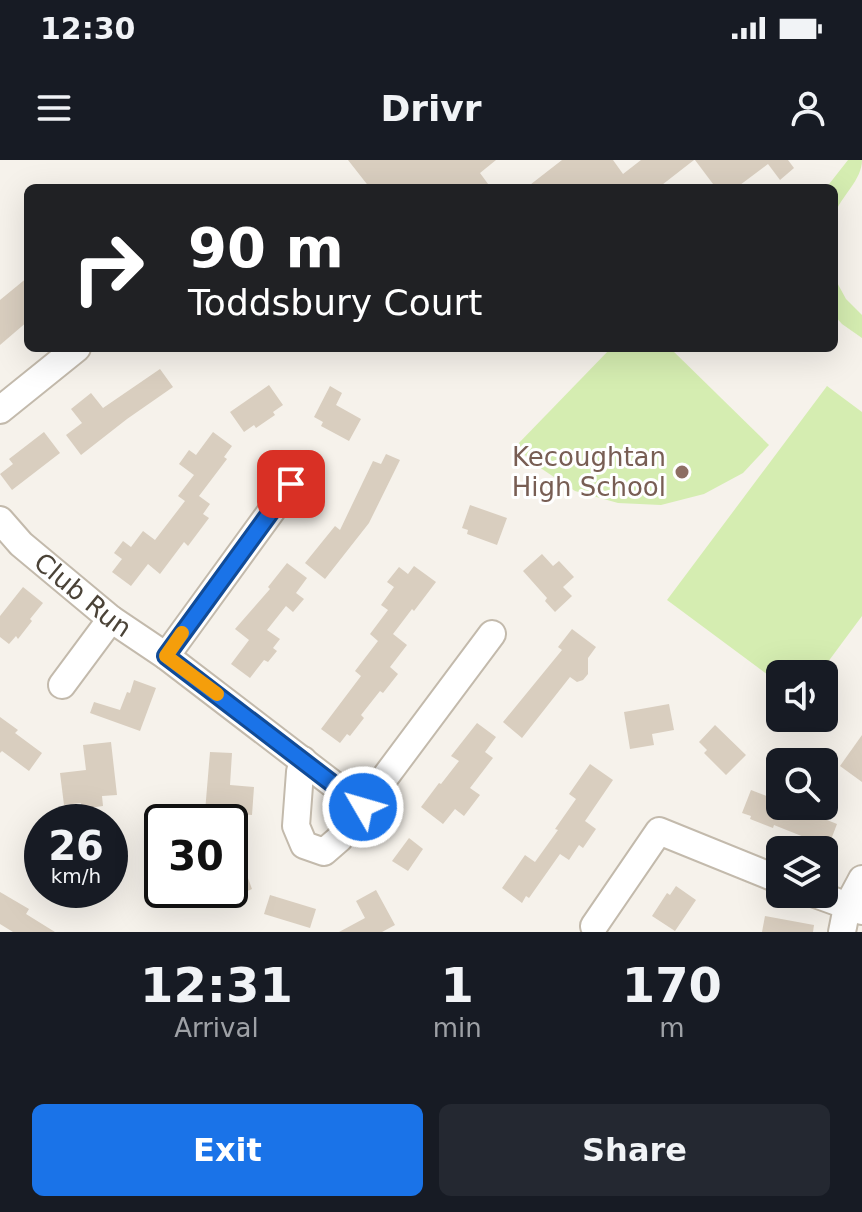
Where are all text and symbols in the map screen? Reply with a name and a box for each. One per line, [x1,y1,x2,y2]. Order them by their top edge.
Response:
text: 12:30 [40,11,136,46]
icon: menu [32,86,76,130]
icon: person [786,86,830,130]
text: Drivr [380,88,482,129]
text: 90 m [188,215,344,280]
icon: right [56,216,160,320]
text: Toddsbury Court [188,282,482,323]
place label: Kecoughtan High School [512,442,666,502]
pin [257,450,325,518]
icon: arrive [269,462,313,506]
marker: Kecoughtan High School [673,463,691,481]
street label: Club Run [28,546,137,643]
map controls [766,660,838,908]
button: sound [766,660,838,732]
button: search [766,748,838,820]
position arrow [321,765,405,849]
speed limit sign: 30 [144,804,248,908]
text: 26 [48,823,104,869]
button: layers [766,836,838,908]
text: km/h [51,864,101,888]
text: 12:31 [140,957,293,1013]
text: 1 [441,957,474,1013]
text: 170 [622,957,722,1013]
text: Arrival [174,1013,259,1043]
text: min [433,1013,482,1043]
text: m [659,1013,685,1043]
button: Exit [32,1104,423,1196]
button: Share [439,1104,830,1196]

